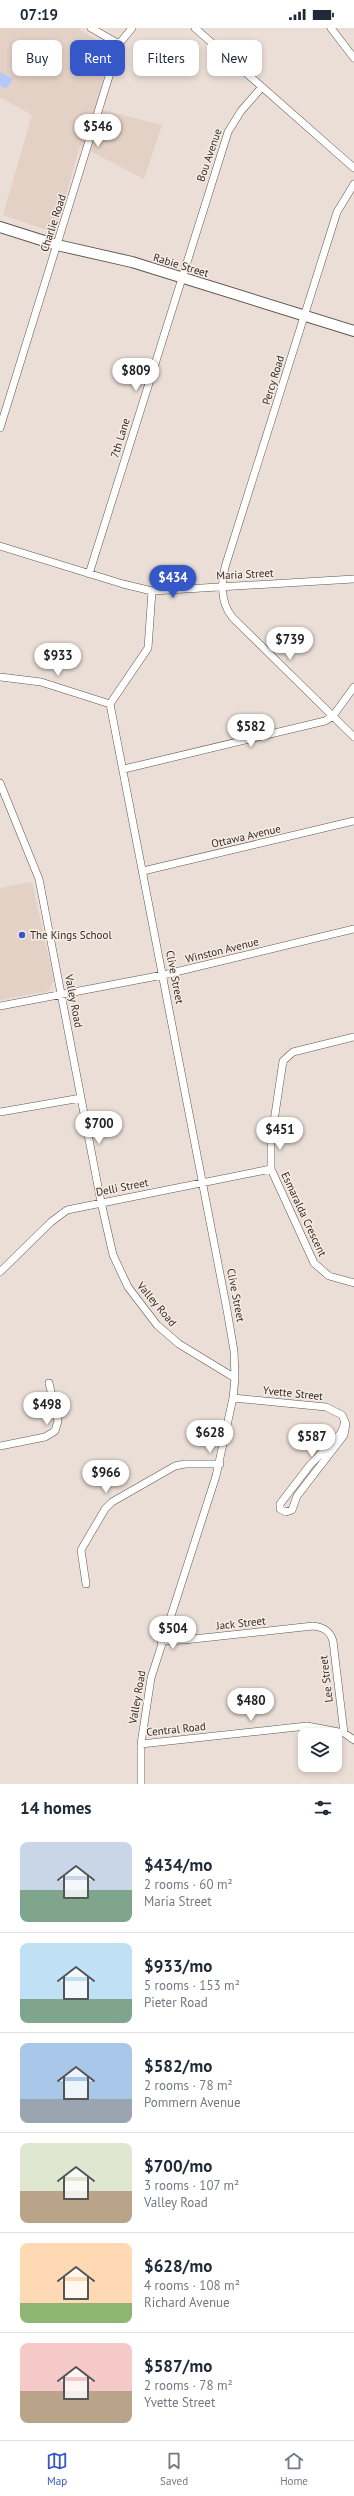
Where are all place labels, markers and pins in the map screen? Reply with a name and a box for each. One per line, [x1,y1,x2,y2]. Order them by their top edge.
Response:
pin: $546 [74,114,122,148]
pin: $809 [112,358,160,392]
pin: $434 [149,565,197,599]
pin: $739 [266,627,314,661]
pin: $933 [34,643,82,677]
pin: $582 [227,714,275,748]
place label: The Kings School [30,928,112,942]
marker: The Kings School [17,930,27,940]
pin: $700 [75,1111,123,1145]
pin: $451 [256,1117,304,1151]
pin: $498 [23,1392,71,1426]
pin: $628 [186,1420,234,1454]
pin: $587 [288,1424,336,1458]
pin: $966 [82,1460,130,1494]
pin: $504 [149,1616,197,1650]
pin: $480 [227,1688,275,1722]

